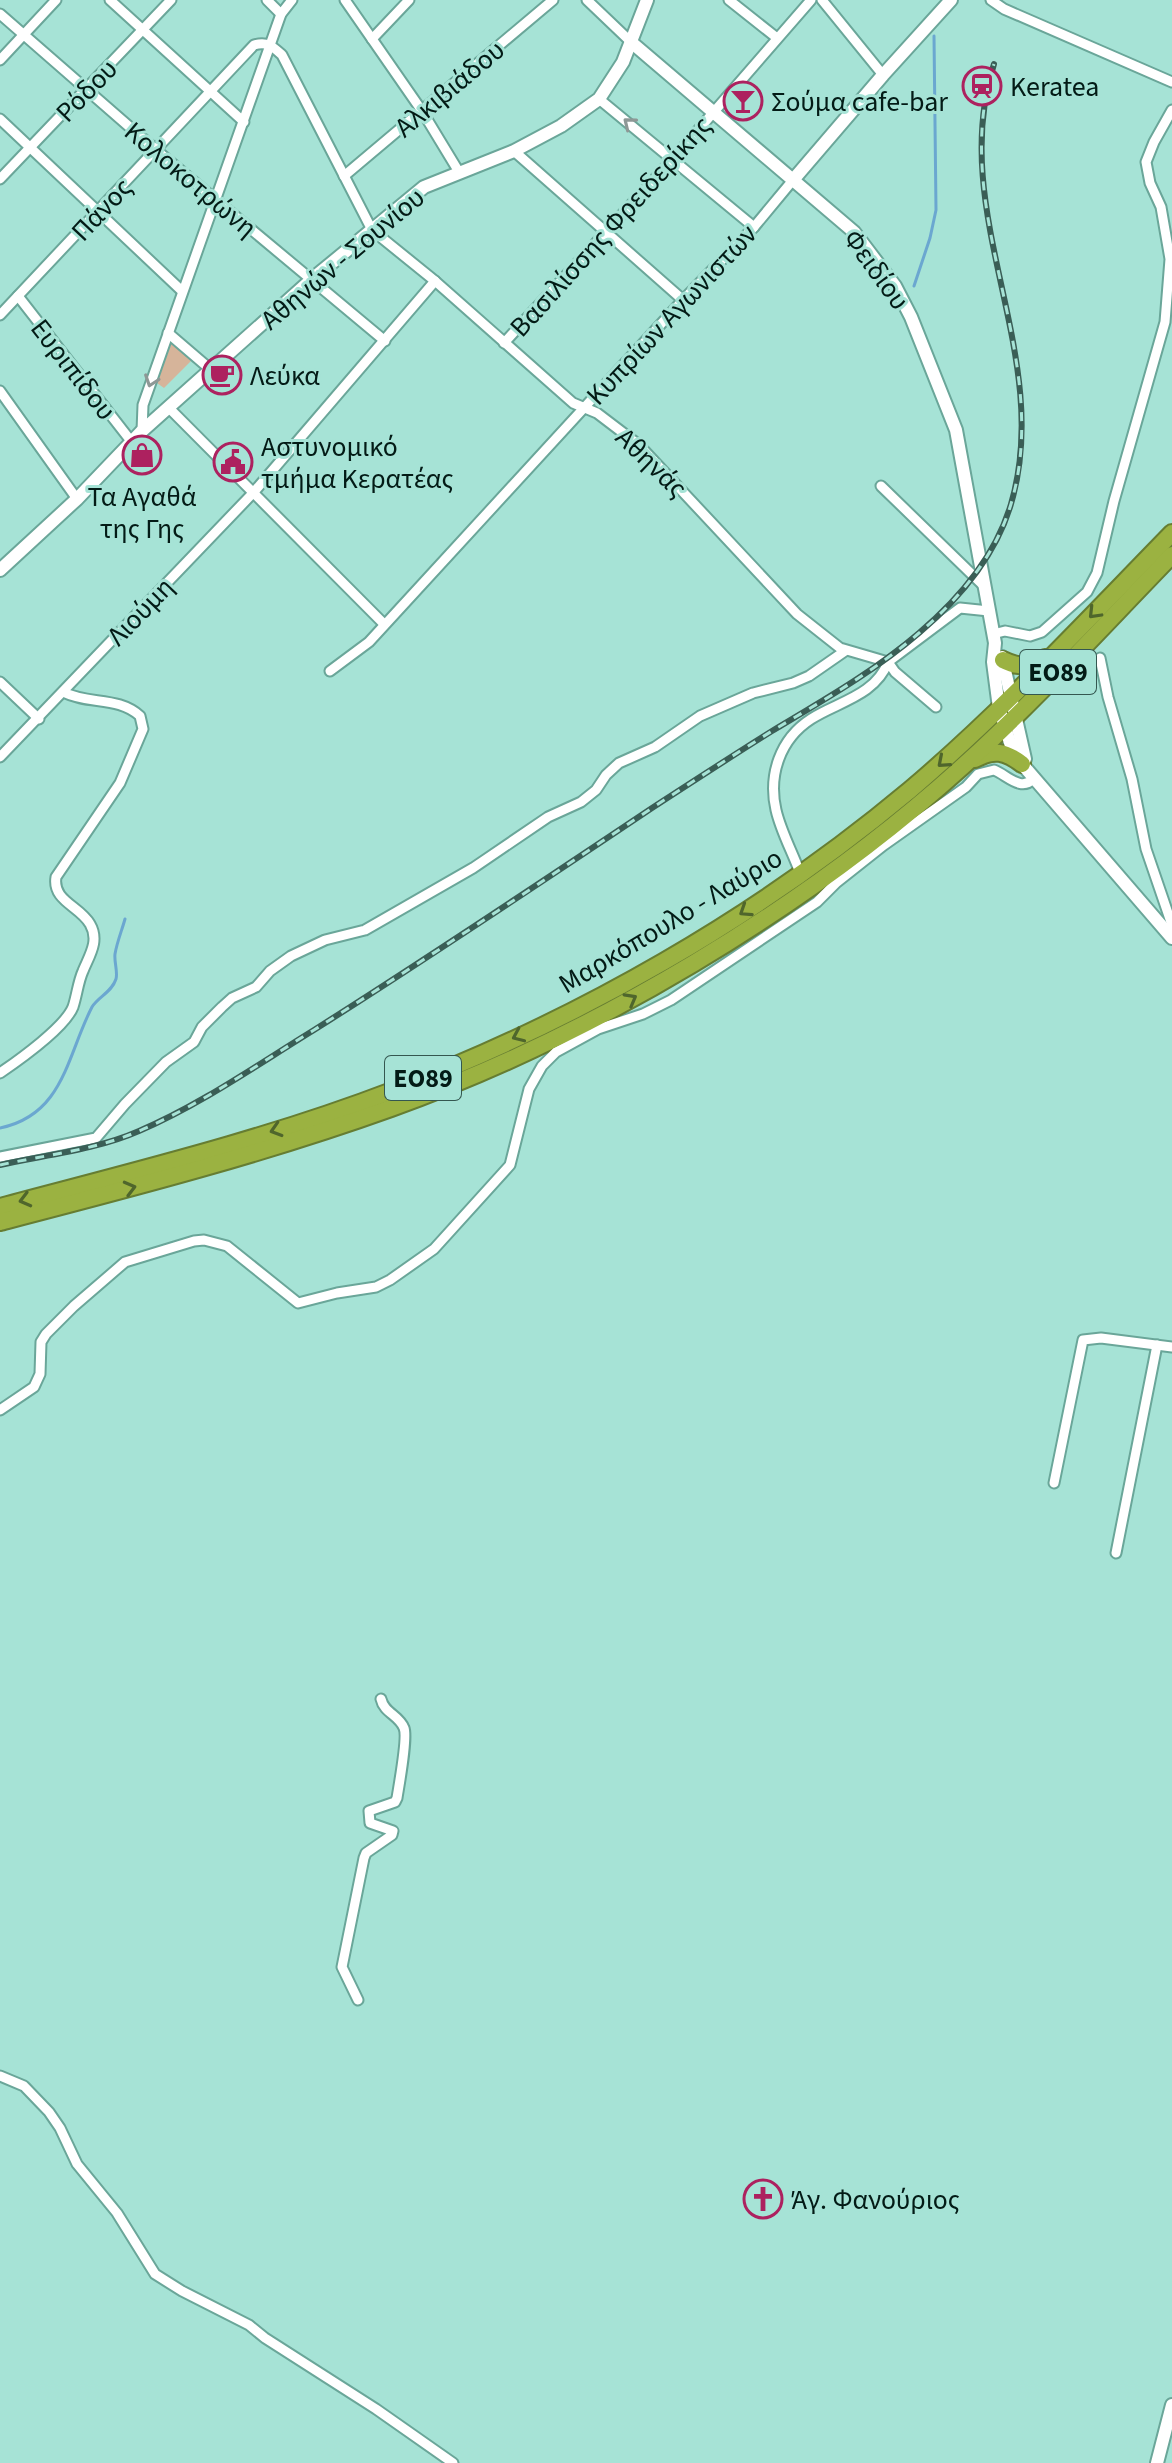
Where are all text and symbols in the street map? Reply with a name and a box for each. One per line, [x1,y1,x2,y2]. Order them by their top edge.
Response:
street label: Αλκιβιάδου [386,31,513,147]
street label: Ρόδου [47,50,127,131]
station icon: Keratea [961,65,1003,107]
place label: Keratea [1010,67,1099,107]
bar icon: Σούμα cafe-bar [722,80,764,122]
place label: Σούμα cafe-bar [771,82,948,122]
street label: Βασιλίσσης Φρειδερίκης [501,107,721,346]
street label: Κολοκοτρώνη [115,112,265,247]
one-way arrow [623,119,638,133]
street label: Πάνος [62,169,141,250]
street label: Αθηνών - Σουνίου [252,178,433,340]
street label: Κυπρίων Αγωνιστών [577,215,766,414]
street label: Φειδίου [833,221,919,318]
street label: Ευριπίδου [21,311,126,429]
cafe icon: Λεύκα [201,354,243,396]
place label: Λεύκα [250,356,320,396]
one-way arrow [144,373,160,387]
street label: Αθηνάς [606,418,696,507]
place label: Αστυνομικό τμήμα Κερατέας [261,427,454,499]
shop icon: Τα Αγαθά της Γης [121,434,163,476]
public building icon: Αστυνομικό τμήμα Κερατέας [212,441,254,483]
place label: Τα Αγαθά της Γης [88,477,197,549]
street label: Λιούμη [98,568,183,655]
one-way arrow [1089,604,1103,618]
road number: ΕΟ89 [1020,650,1096,694]
one-way arrow [937,752,952,766]
street label: Μαρκόπουλο - Λαύριο [551,838,790,1004]
one-way arrow [740,901,754,916]
one-way arrow [623,993,637,1008]
one-way arrow [512,1026,526,1042]
road number: ΕΟ89 [385,1056,461,1100]
one-way arrow [269,1121,283,1137]
one-way arrow [122,1181,136,1197]
one-way arrow [19,1191,33,1207]
church icon: Άγ. Φανούριος [742,2178,784,2220]
place label: Άγ. Φανούριος [791,2180,960,2220]

